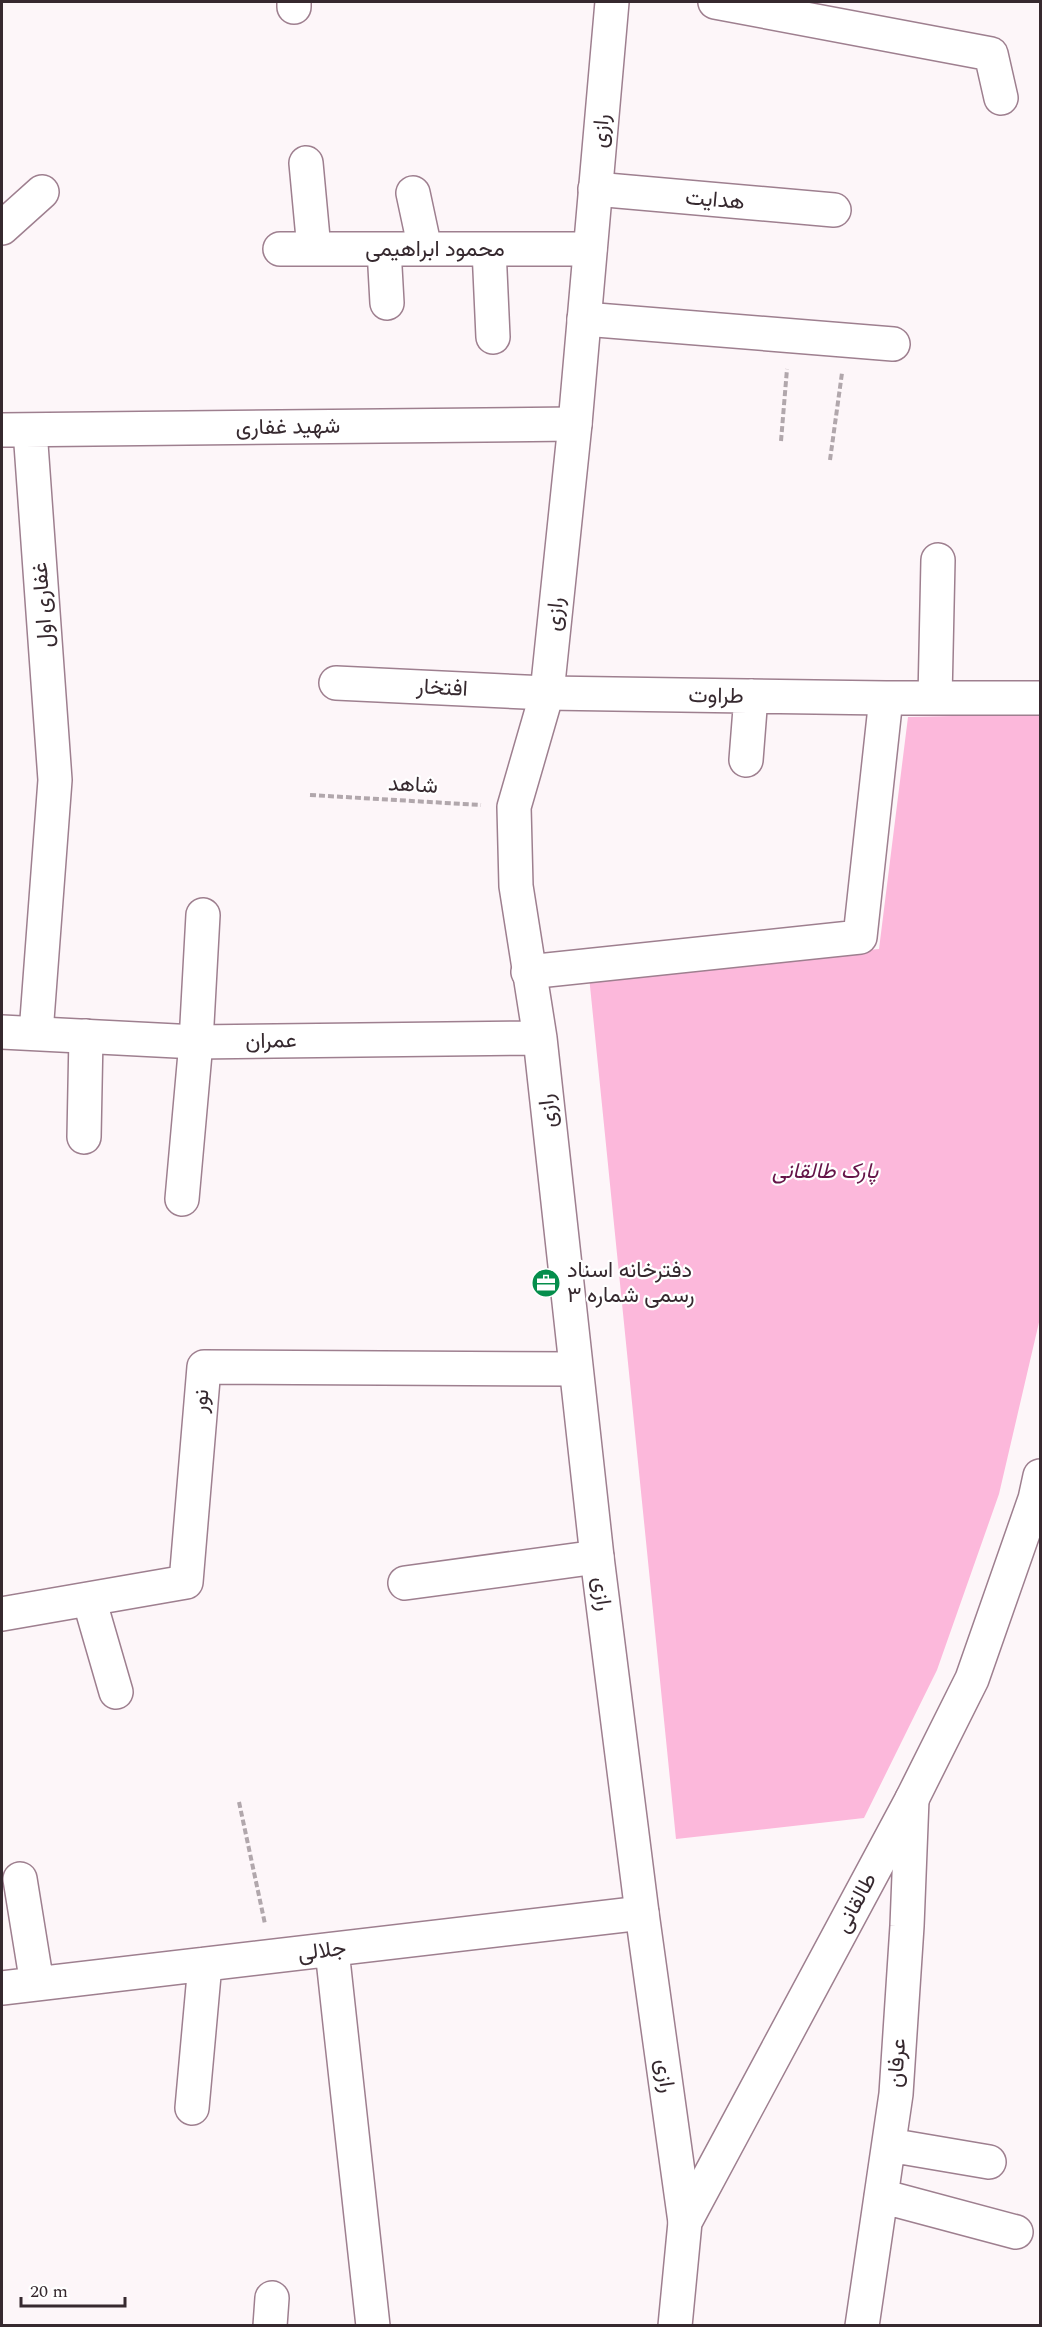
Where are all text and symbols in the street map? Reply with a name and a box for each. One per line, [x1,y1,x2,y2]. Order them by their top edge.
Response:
street label: رازی [583,113,619,149]
street label: هدایت [684,181,746,219]
street label: محمود ابراهیمی [365,233,505,266]
street label: شهید غفاری [235,410,341,444]
street label: غفاری اول [24,561,62,649]
street label: رازی [537,595,573,633]
street label: افتخار [415,670,468,706]
street label: طراوت [688,679,744,713]
street label: شاهد [387,767,439,803]
street label: عمران [245,1024,297,1058]
street label: رازی [530,1092,566,1130]
park label: پارک طالقانی [772,1155,879,1188]
place label: دفترخانه اسناد رسمی شماره ۳ [567,1254,695,1312]
office icon: دفترخانه اسناد رسمی شماره ۳ [530,1267,562,1299]
street label: نور [183,1388,218,1415]
street label: رازی [584,1575,620,1613]
street label: طالقانی [826,1867,886,1939]
street label: جلالی [296,1932,348,1970]
street label: عرفان [879,2037,915,2089]
street label: رازی [646,2057,684,2095]
scale bar [21,2270,124,2308]
text: 20 m [30,2278,68,2305]

